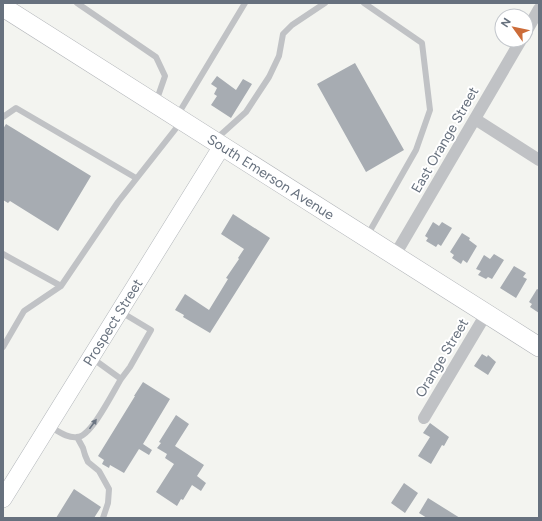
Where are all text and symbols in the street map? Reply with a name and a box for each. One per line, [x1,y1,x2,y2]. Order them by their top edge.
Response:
north arrow [494,8,534,48]
text: N [498,16,514,30]
street label: East Orange Street [408,84,482,196]
street label: South Emerson Avenue [204,130,338,224]
street label: Prospect Street [79,276,146,369]
street label: Orange Street [412,315,472,401]
one-way arrow [89,419,97,430]

